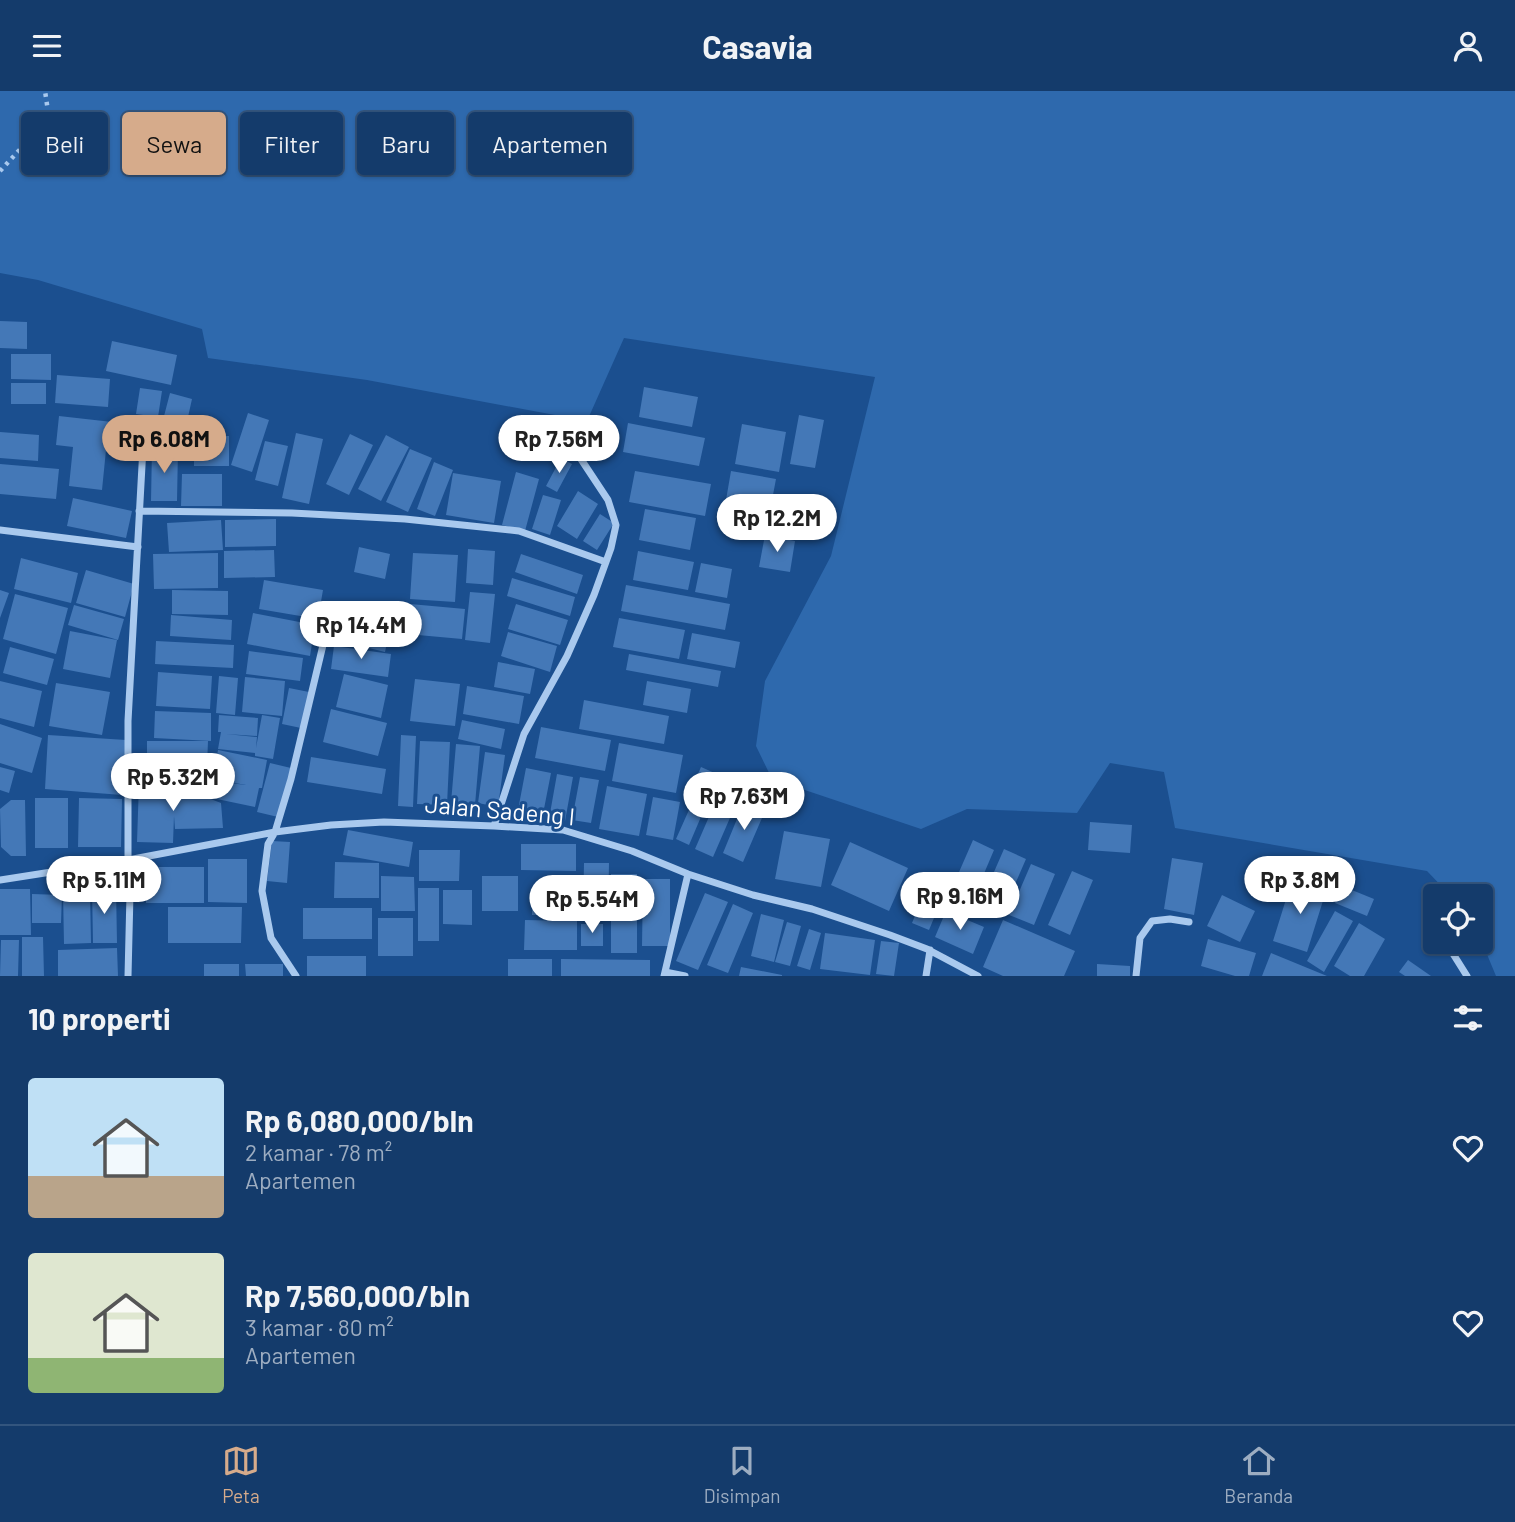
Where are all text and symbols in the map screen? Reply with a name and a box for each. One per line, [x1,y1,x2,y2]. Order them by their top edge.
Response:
icon: menu [28,27,66,65]
text: Casavia [702,27,813,65]
icon: person [1449,27,1487,65]
chip: Beli [21,112,108,175]
chip: Sewa [122,112,226,175]
chip: Filter [240,112,343,175]
chip: Baru [357,112,454,175]
chip: Apartemen [468,112,632,175]
pin: Rp 6.08M [92,415,236,475]
pin: Rp 7.56M [487,415,631,475]
text: Rp 6.08M [118,424,210,452]
text: Rp 7.56M [514,424,604,452]
pin: Rp 12.2M [705,495,849,554]
text: Rp 12.2M [733,503,821,531]
pin: Rp 14.4M [289,601,433,661]
text: Rp 14.4M [316,610,406,638]
pin: Rp 5.32M [101,753,245,813]
text: Rp 5.32M [127,762,219,790]
pin: Rp 7.63M [672,773,816,832]
text: Rp 7.63M [699,781,789,809]
street label: Jalan Sadeng I [424,788,576,831]
pin: Rp 5.11M [32,857,176,916]
pin: Rp 3.8M [1235,857,1365,916]
text: Rp 5.11M [62,865,146,893]
text: Rp 3.8M [1260,865,1340,893]
pin: Rp 9.16M [888,873,1032,932]
pin: Rp 5.54M [520,875,664,935]
text: Rp 9.16M [916,881,1004,909]
text: Rp 5.54M [545,884,639,912]
map controls [1423,884,1493,954]
button: locate [1423,884,1493,954]
icon: filters [1449,999,1487,1037]
text: 10 properti [28,1000,171,1036]
text: Rp 6,080,000/bln [245,1102,474,1138]
icon: home [84,1106,168,1190]
icon: heart [1449,1129,1487,1167]
text: 2 kamar · 78 m² [245,1138,392,1166]
text: Apartemen [245,1166,356,1194]
text: Rp 7,560,000/bln [245,1277,470,1313]
icon: home [84,1281,168,1365]
icon: heart [1449,1304,1487,1342]
text: 3 kamar · 80 m² [245,1313,394,1341]
text: Apartemen [245,1341,356,1369]
tab: Peta [222,1442,260,1507]
tab: Disimpan [704,1442,780,1507]
tab: Beranda [1224,1442,1293,1507]

